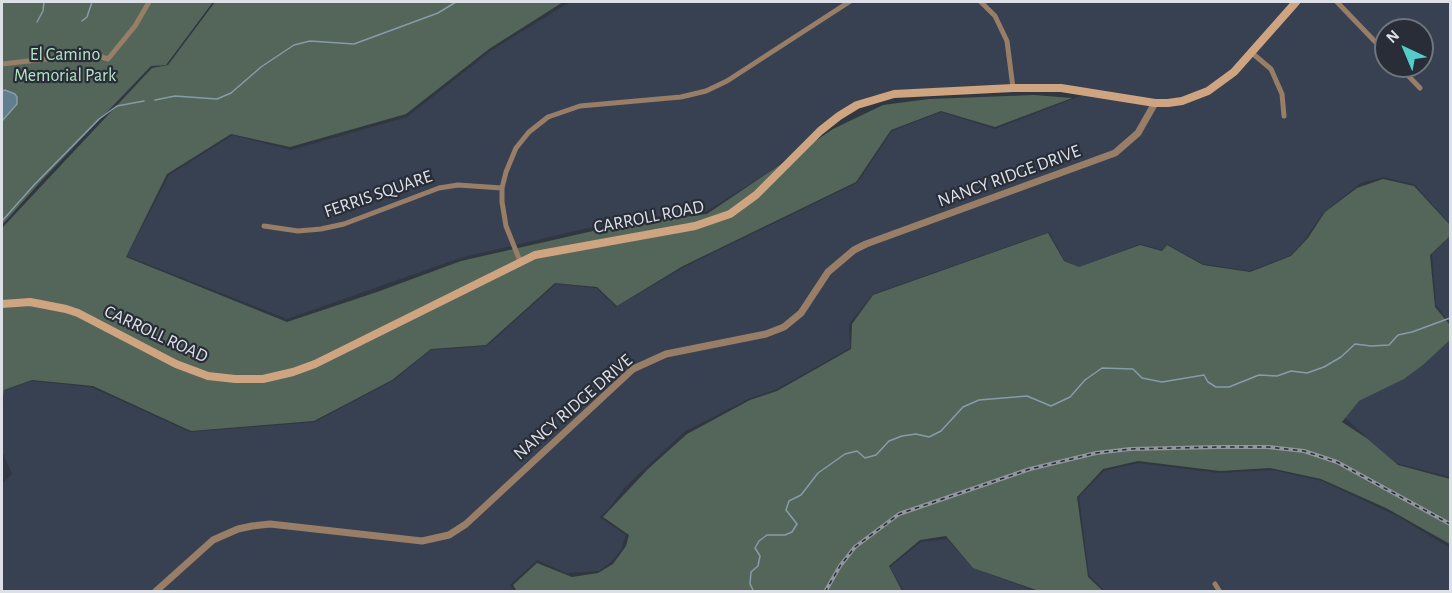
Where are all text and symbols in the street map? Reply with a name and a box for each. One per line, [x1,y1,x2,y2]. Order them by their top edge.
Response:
north arrow [1374,18,1434,78]
text: N [1383,27,1402,46]
park label: El Camino Memorial Park [14,44,116,86]
street label: NANCY RIDGE DRIVE [935,140,1083,212]
street label: FERRIS SQUARE [321,165,435,223]
street label: CARROLL ROAD [592,196,706,238]
street label: CARROLL ROAD [101,301,211,367]
street label: NANCY RIDGE DRIVE [509,350,637,464]

